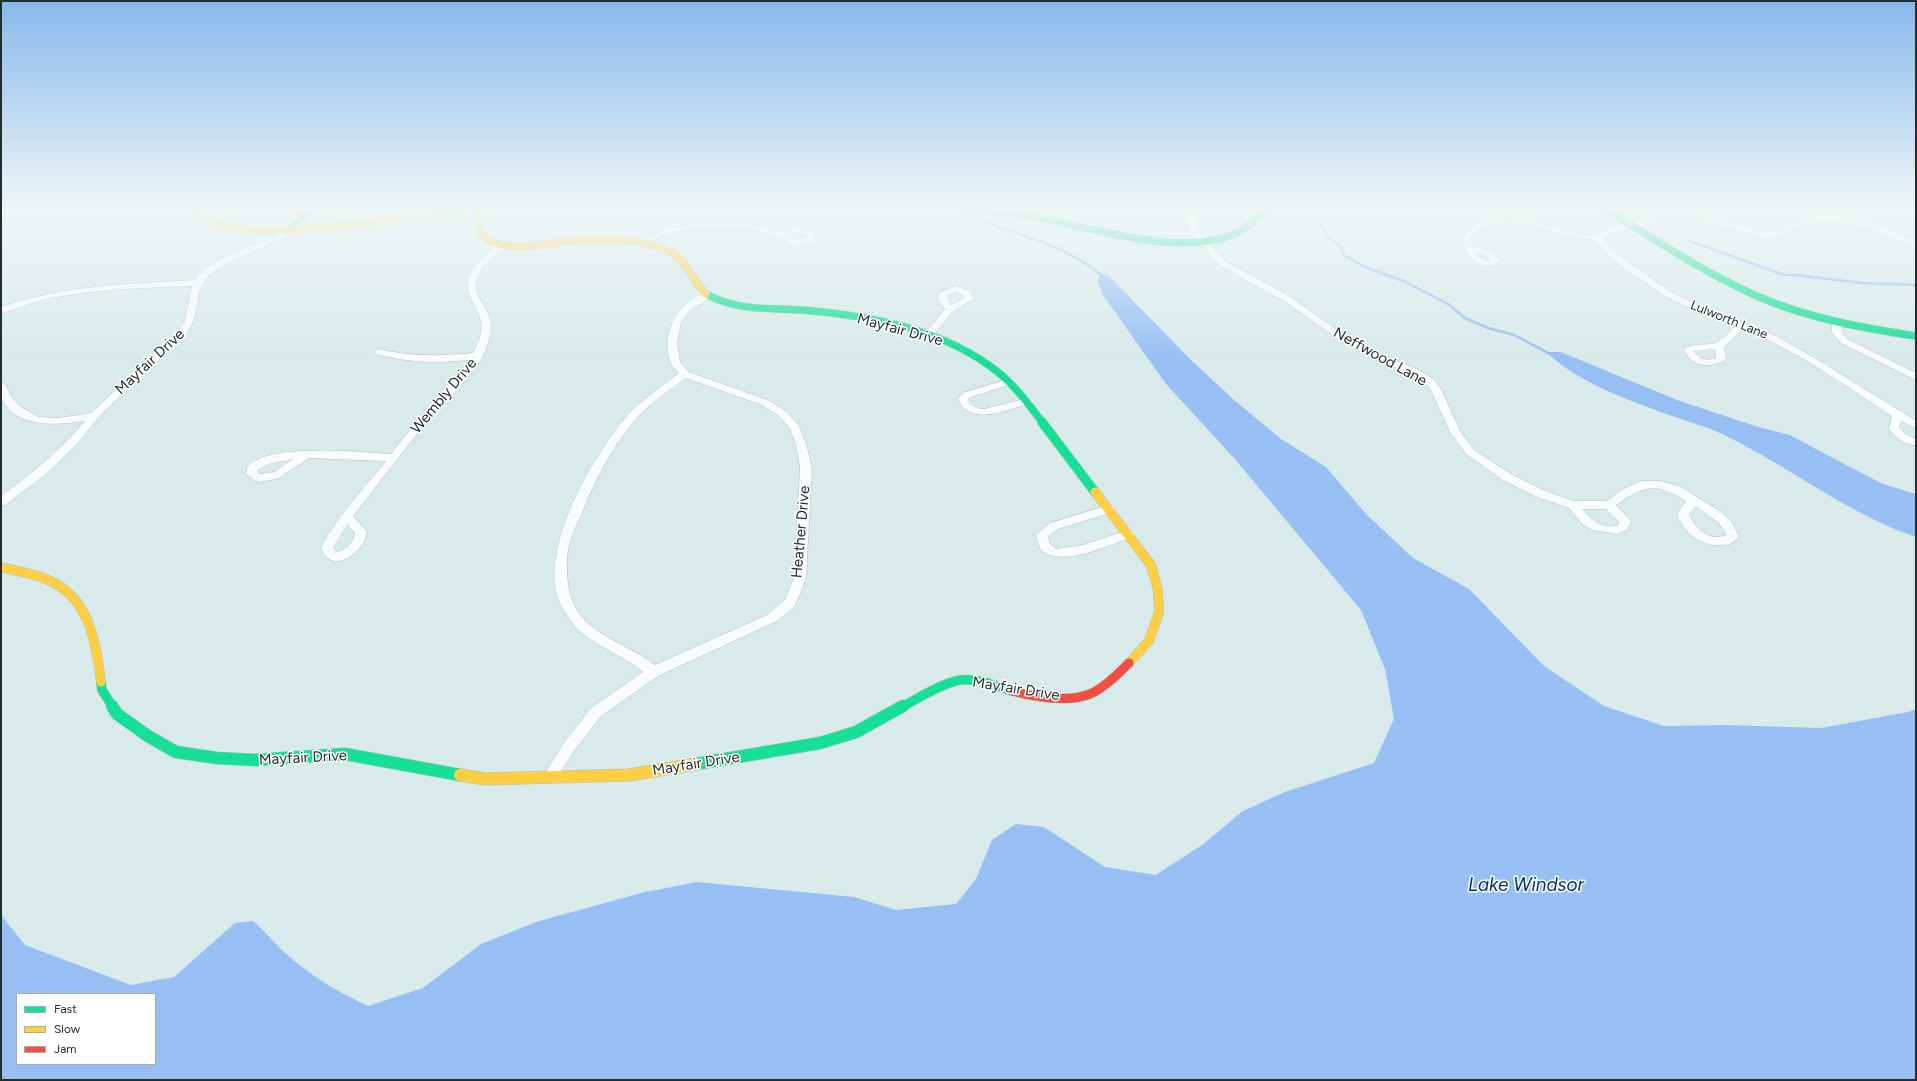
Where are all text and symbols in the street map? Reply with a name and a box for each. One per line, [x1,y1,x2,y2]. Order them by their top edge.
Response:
street label: Lulworth Lane [1688,297,1770,343]
street label: Mayfair Drive [855,310,945,350]
street label: Neffwood Lane [1330,324,1430,390]
street label: Mayfair Drive [112,325,188,399]
street label: Wembly Drive [407,355,481,437]
street label: Heather Drive [788,485,814,579]
street label: Mayfair Drive [971,673,1061,705]
street label: Mayfair Drive [258,747,348,769]
street label: Mayfair Drive [651,748,741,780]
water label: Lake Windsor [1468,874,1584,896]
legend [16,993,156,1065]
text: Fast [54,1002,77,1016]
text: Slow [54,1022,80,1036]
text: Jam [54,1042,77,1056]

